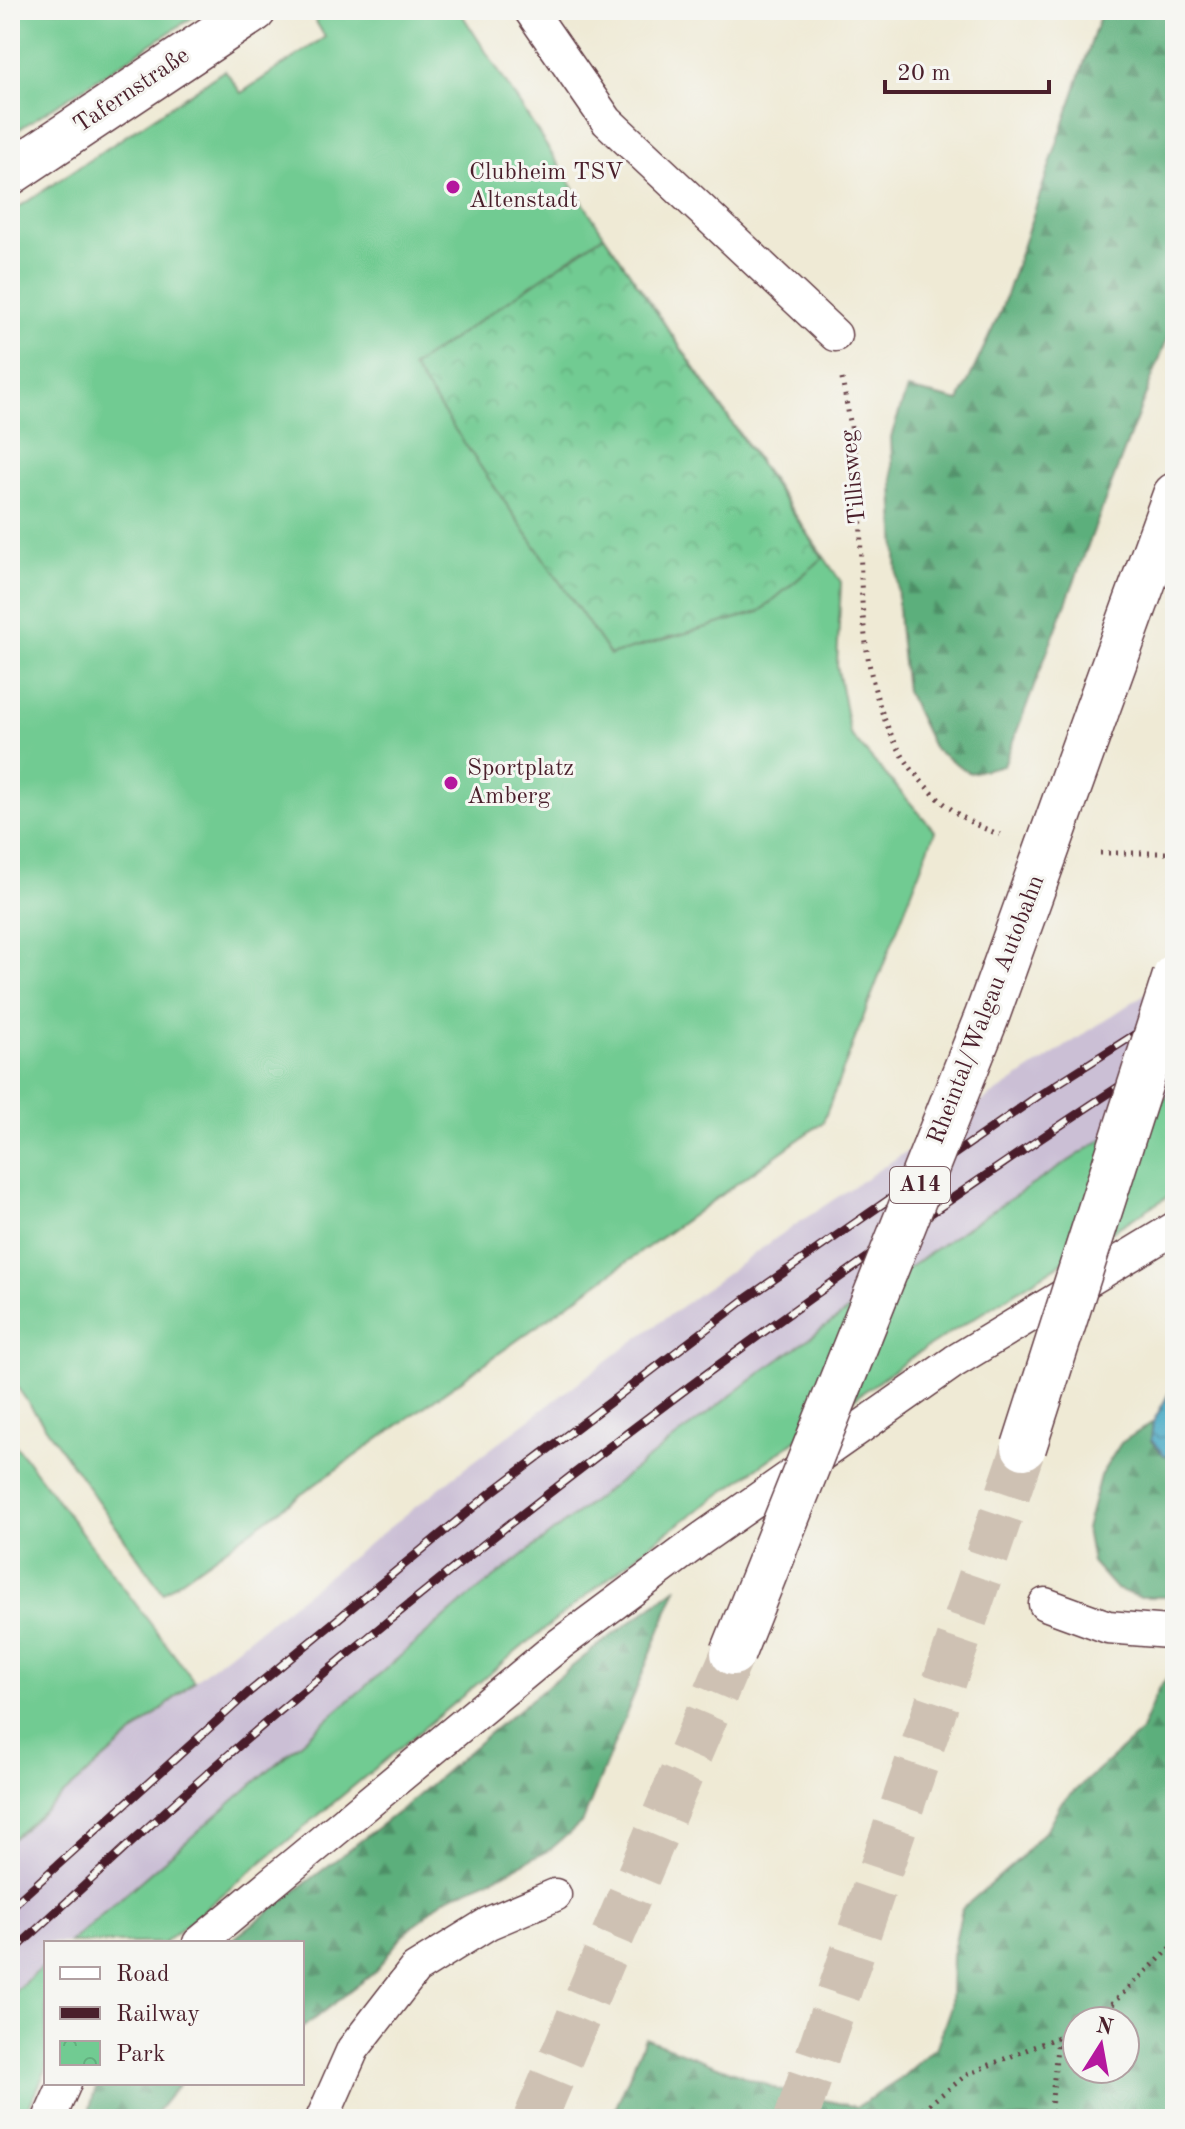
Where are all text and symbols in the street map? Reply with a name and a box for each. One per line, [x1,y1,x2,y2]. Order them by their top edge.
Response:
street label: Tafernstraße [70,44,194,138]
scale bar [885,44,1049,94]
text: 20 m [897,62,951,86]
place label: Clubheim TSV Altenstadt [469,161,624,213]
marker: Clubheim TSV Altenstadt [444,178,462,196]
street label: Tillisweg [837,428,871,525]
place label: Sportplatz Amberg [467,757,574,809]
marker: Sportplatz Amberg [442,774,460,792]
street label: Rheintal/Walgau Autobahn [925,872,1050,1148]
road number: A14 [890,1167,950,1203]
legend [44,1941,304,2085]
text: Road [116,1963,169,1987]
text: Railway [116,2003,200,2027]
north arrow [1061,2005,1141,2085]
text: N [1094,2015,1115,2040]
text: Park [116,2043,165,2067]

